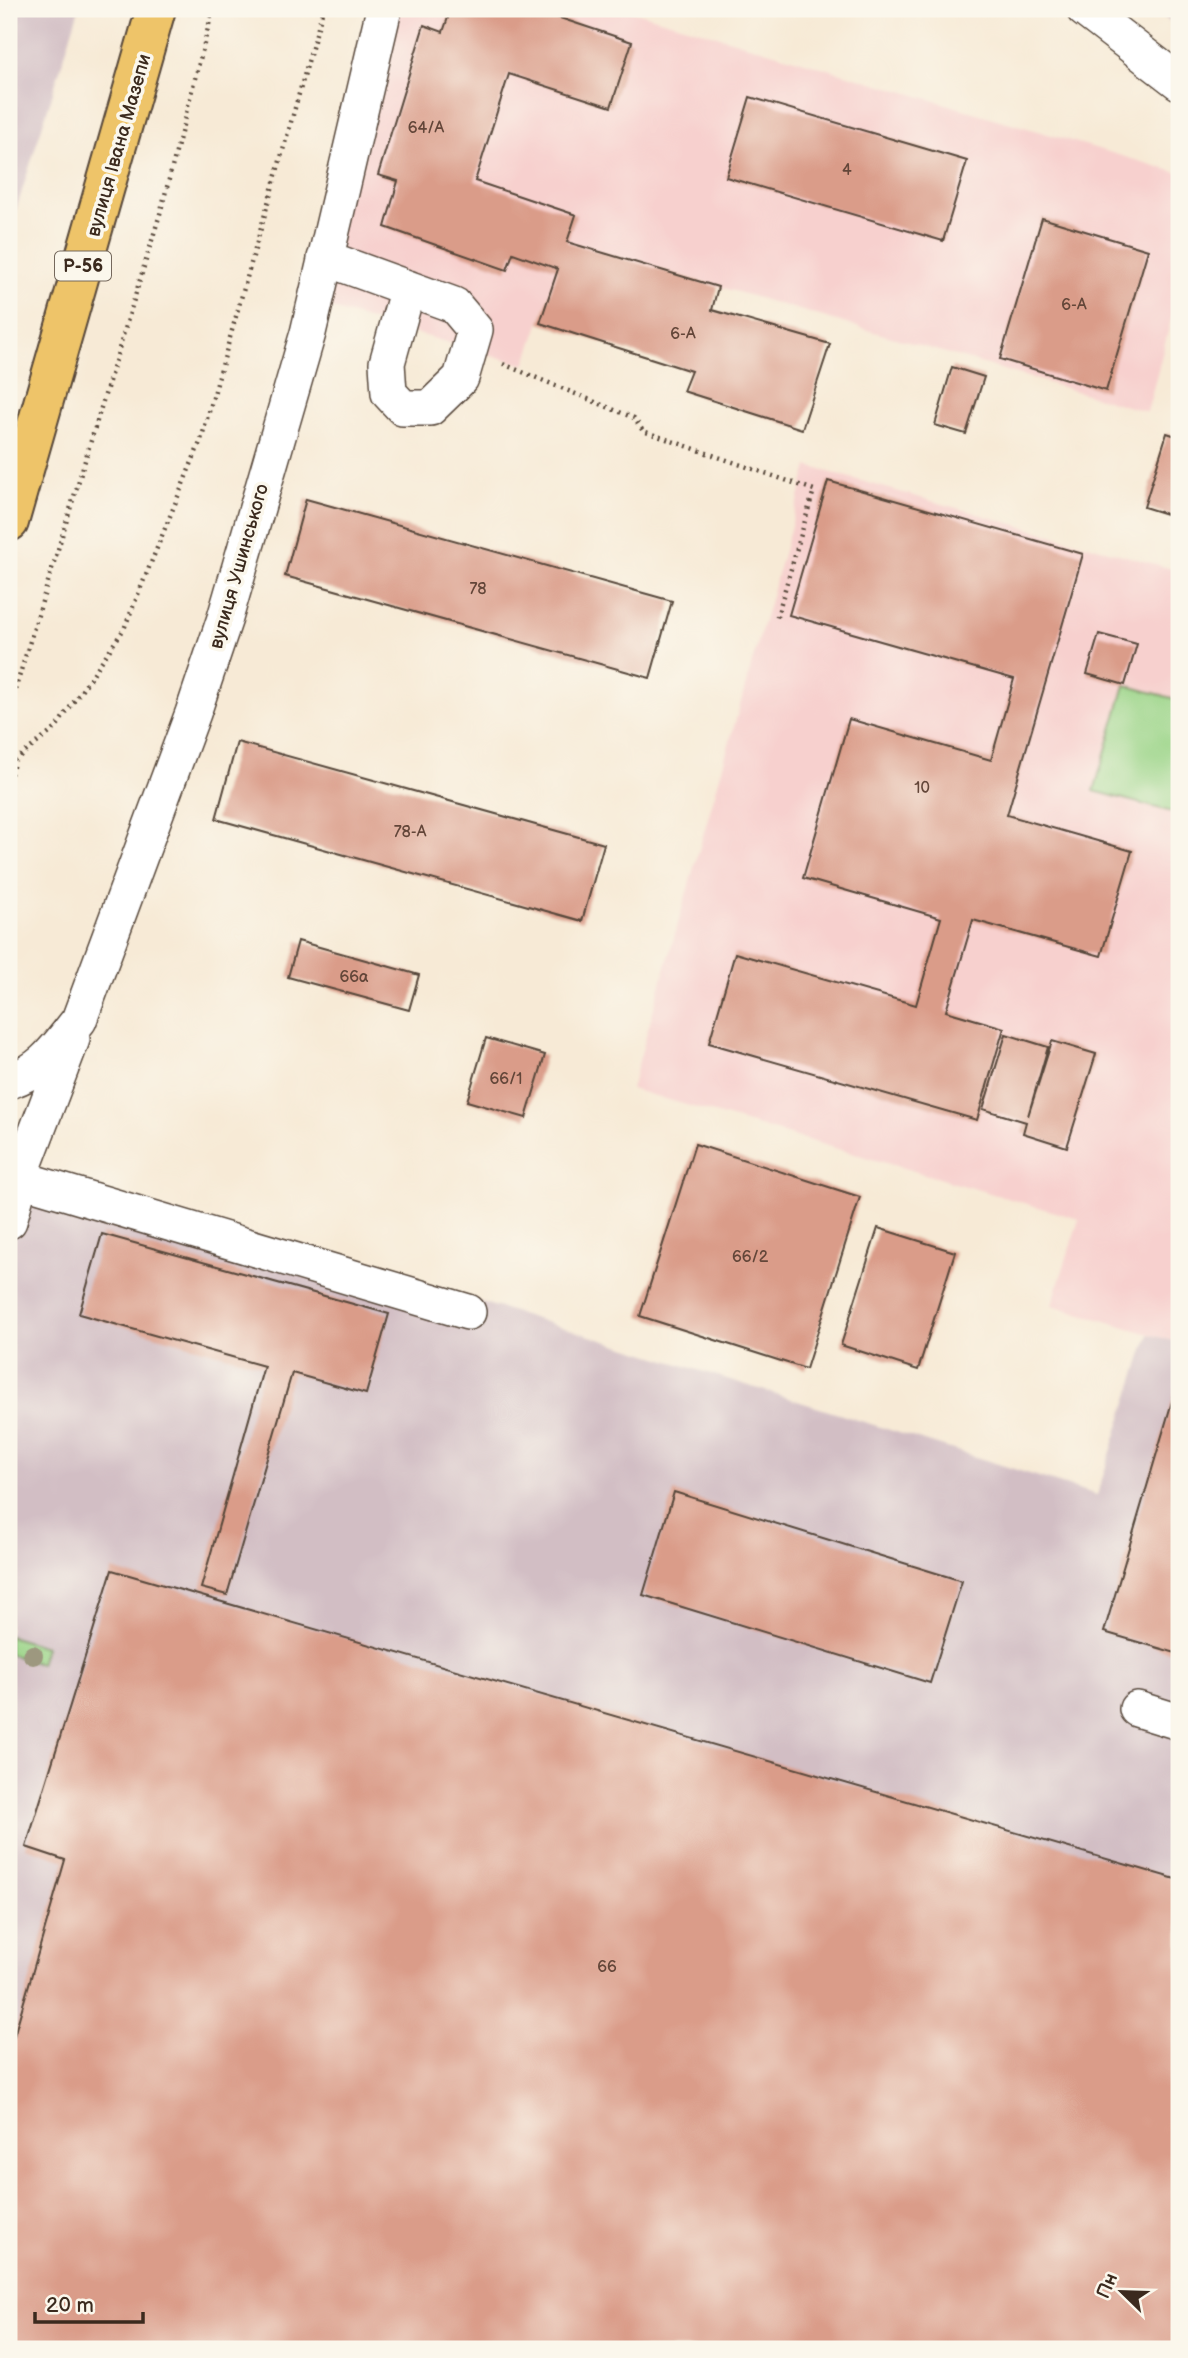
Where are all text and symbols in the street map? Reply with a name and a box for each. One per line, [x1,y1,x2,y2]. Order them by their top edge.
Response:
street label: вулиця Івана Мазепи [82,51,157,239]
house number: 64/А [408,119,445,138]
house number: 4 [842,161,852,180]
road number: Р-56 [55,252,111,280]
house number: 6-А [1061,296,1087,315]
house number: 6-А [670,325,696,344]
street label: вулиця Ушинського [205,481,274,652]
house number: 78 [469,580,487,599]
house number: 10 [914,779,930,798]
house number: 78-А [394,823,427,842]
house number: 66а [339,968,369,987]
house number: 66/1 [490,1070,522,1089]
house number: 66/2 [732,1248,769,1267]
house number: 66 [597,1958,617,1977]
north arrow [1086,2256,1156,2326]
text: Пн [1092,2270,1123,2302]
scale bar [35,2281,144,2325]
text: 20 m [46,2293,94,2318]

